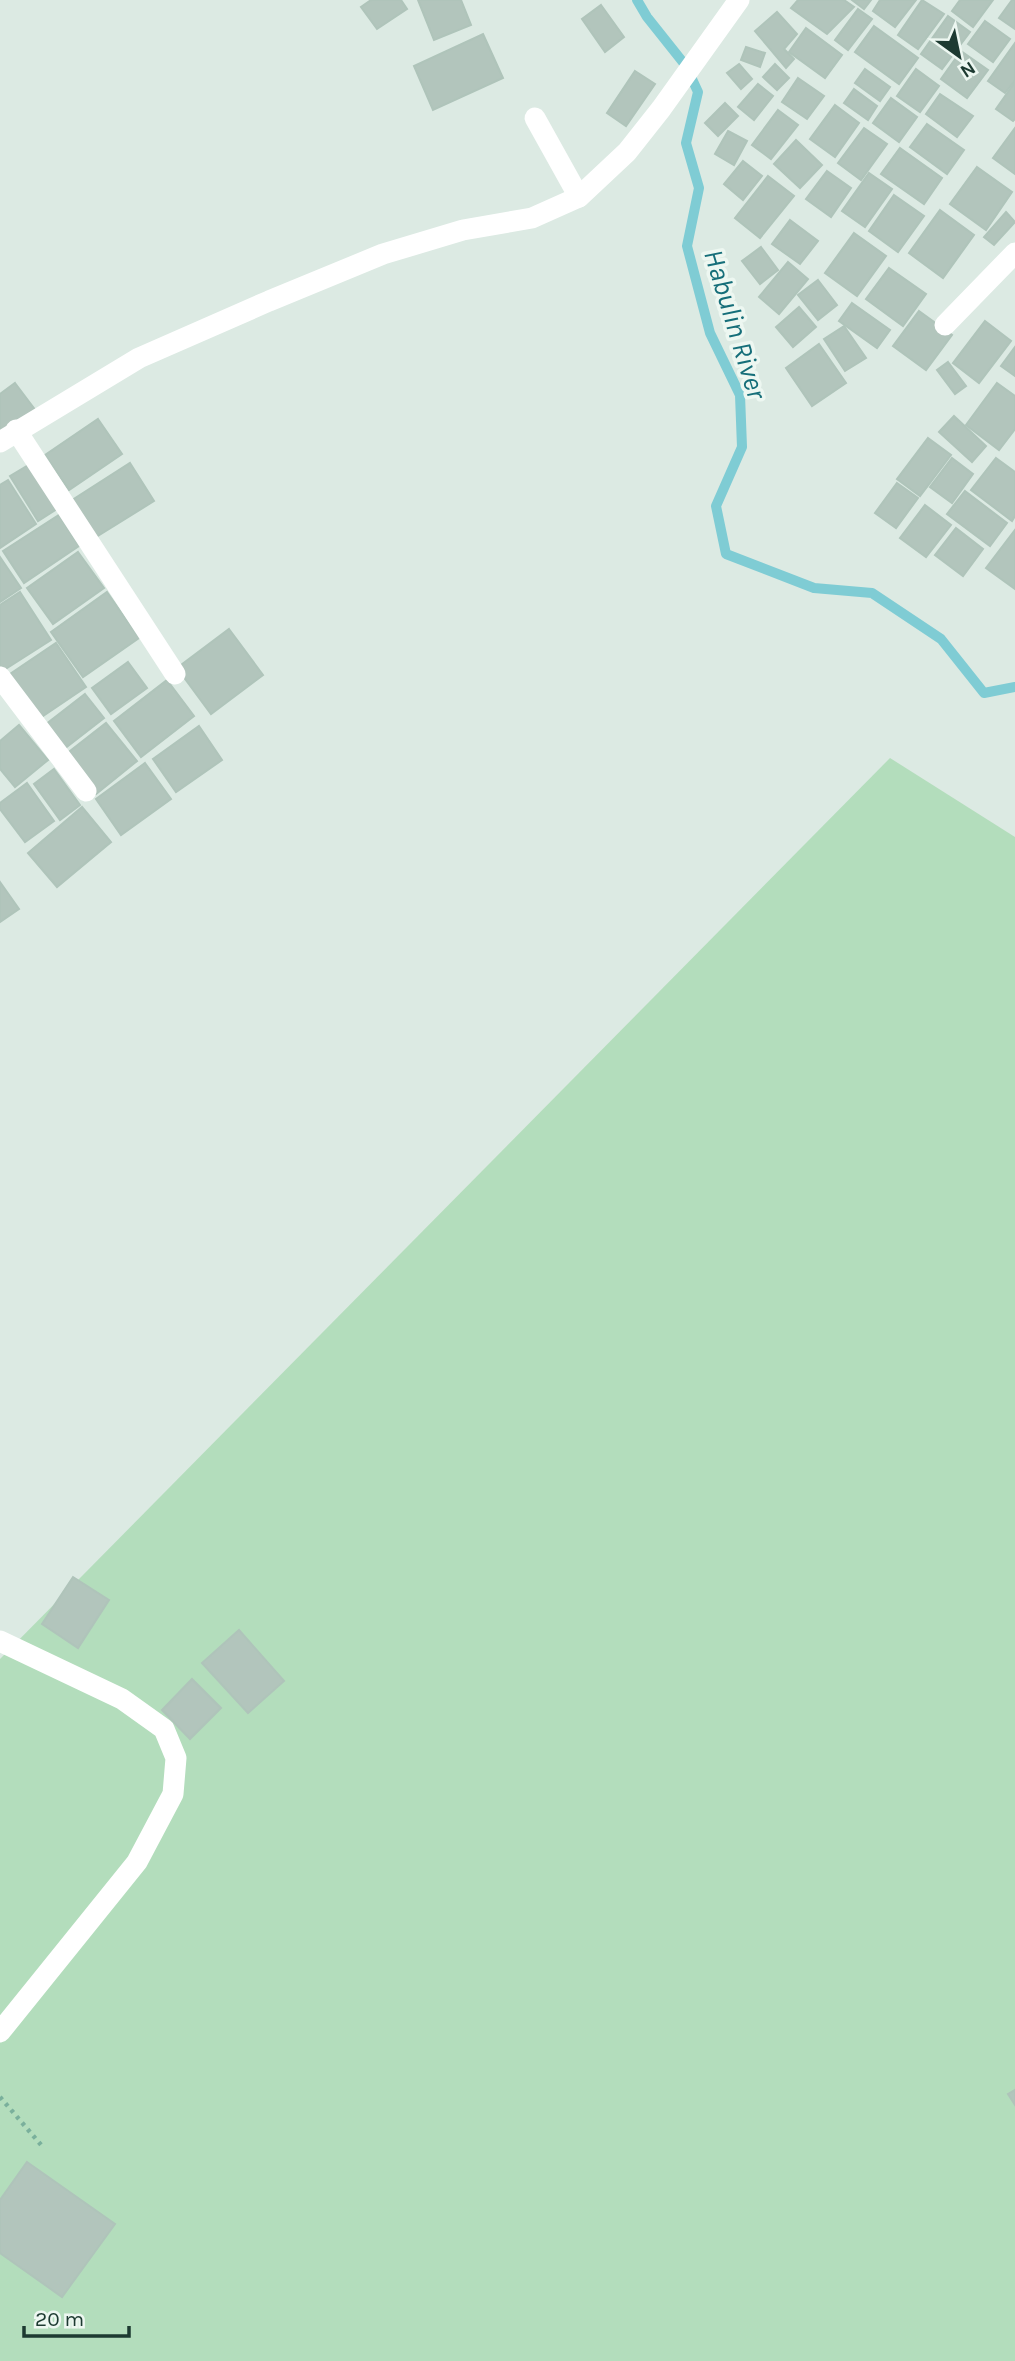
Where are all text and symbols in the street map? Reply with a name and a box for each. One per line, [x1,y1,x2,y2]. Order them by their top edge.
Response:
north arrow [924,21,994,91]
text: N [956,56,979,82]
water label: Habulin River [697,245,774,404]
scale bar [24,2294,130,2338]
text: 20 m [35,2307,84,2331]

